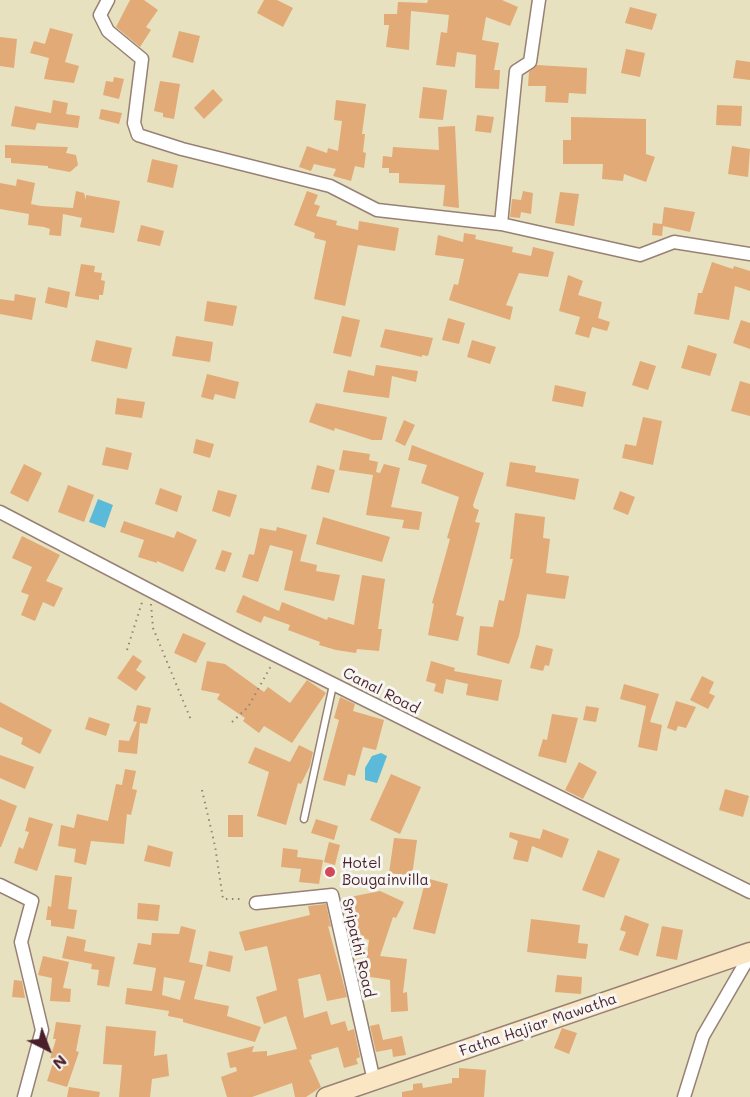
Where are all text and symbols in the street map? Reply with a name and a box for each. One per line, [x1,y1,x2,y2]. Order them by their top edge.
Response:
street label: Canal Road [340,664,422,718]
place label: Hotel Bougainvilla [342,854,429,889]
marker: Hotel Bougainvilla [323,865,337,879]
street label: Sripathi Road [338,897,378,999]
street label: Fatha Hajiar Mawatha [457,990,619,1060]
north arrow [18,1019,78,1079]
text: N [49,1051,72,1075]

